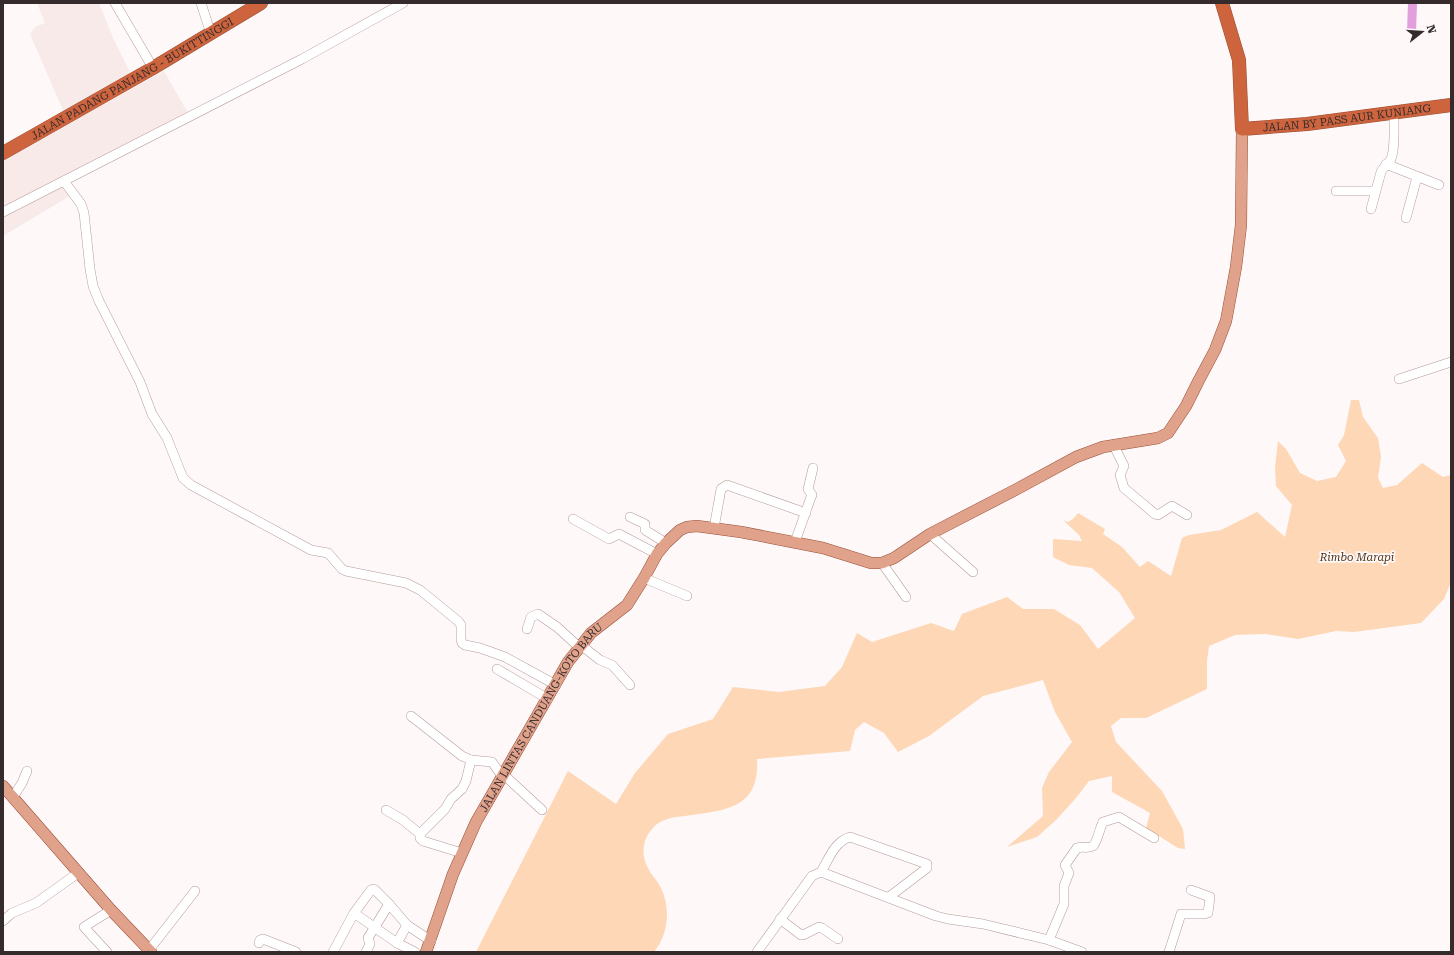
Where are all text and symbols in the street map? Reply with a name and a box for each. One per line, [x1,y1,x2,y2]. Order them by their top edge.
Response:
north arrow [1402,12,1442,52]
street label: JALAN PADANG PANJANG - BUKITTINGGI [29,15,236,142]
text: N [1424,23,1439,36]
street label: JALAN BY PASS AUR KUNIANG [1262,101,1432,134]
park label: Rimbo Marapi [1319,551,1395,564]
street label: JALAN LINTAS CANDUANG-KOTO BARU [477,620,605,814]

